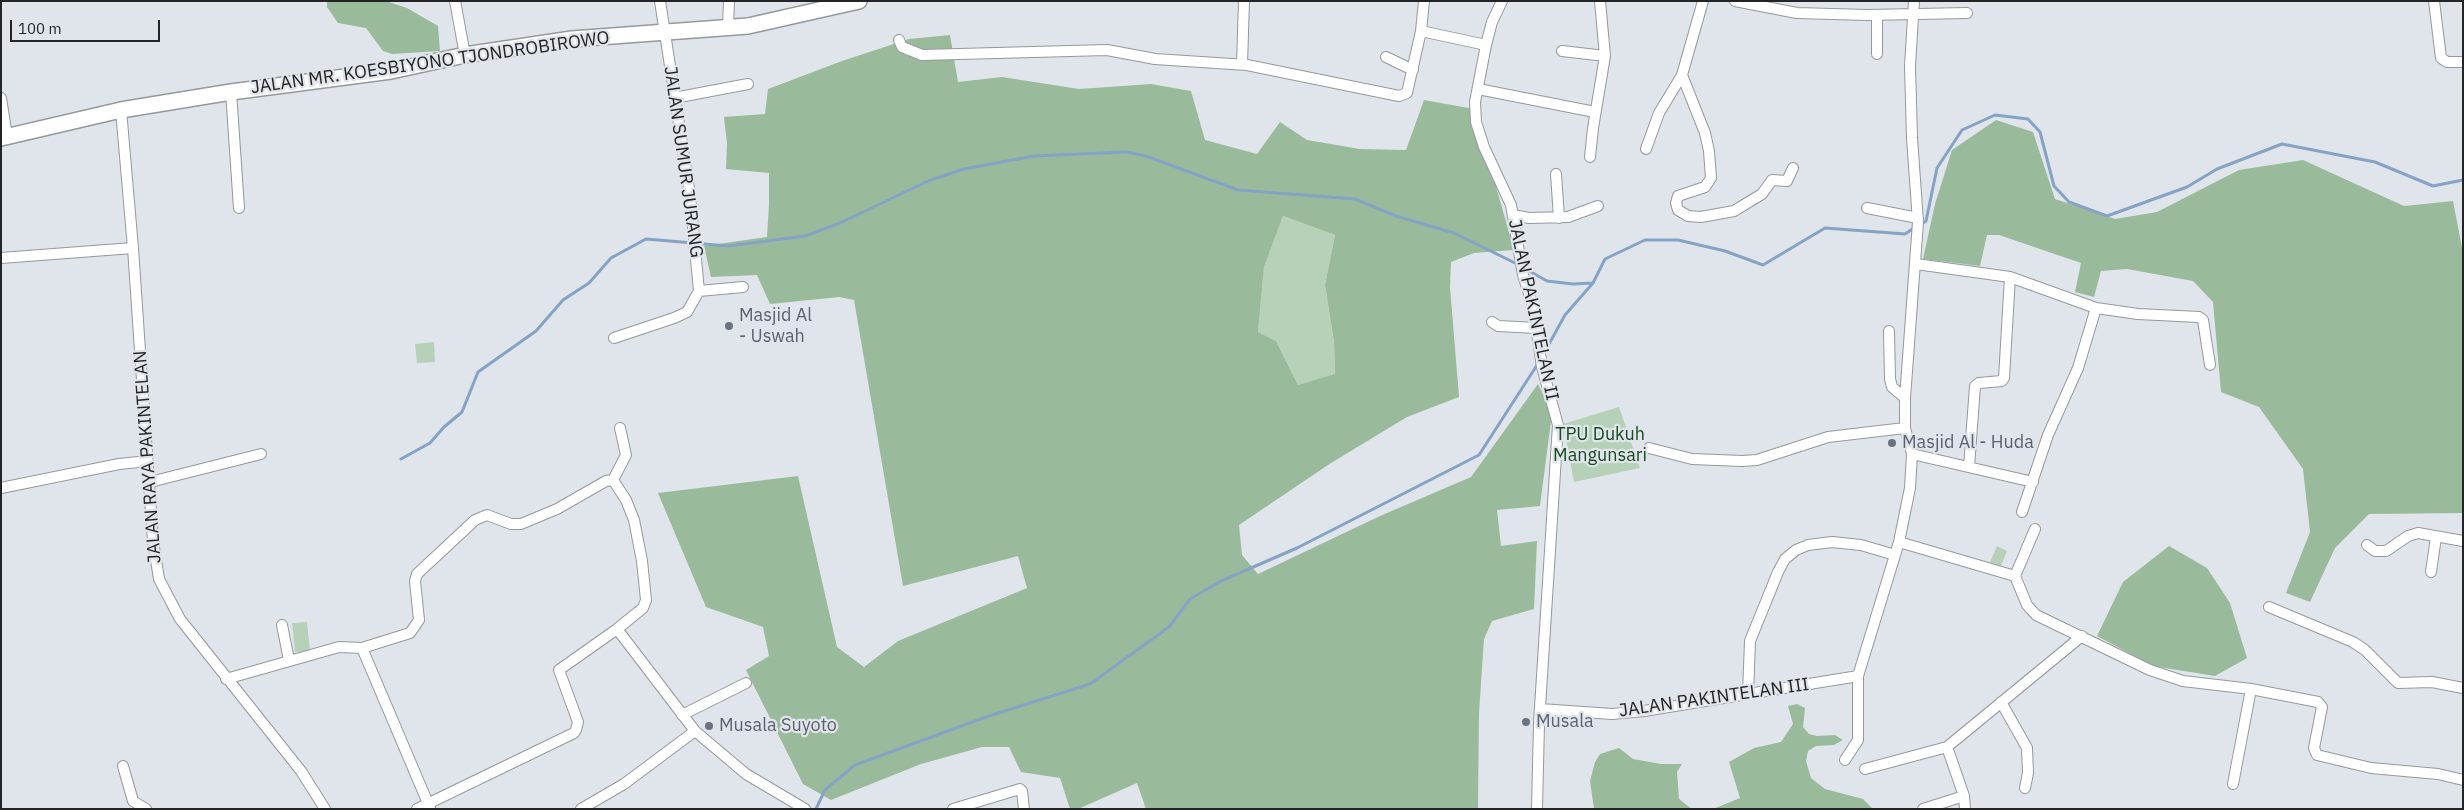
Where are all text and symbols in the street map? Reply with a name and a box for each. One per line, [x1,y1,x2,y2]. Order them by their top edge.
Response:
scale bar [12,10,162,42]
text: 100 m [18,19,62,38]
street label: JALAN MR. KOESBIYONO TJONDROBIROWO [249,27,611,99]
street label: JALAN SUMUR JURANG [659,65,707,259]
street label: JALAN PAKINTELAN II [1503,218,1563,402]
place label: Masjid Al - Uswah [739,305,812,348]
marker: Masjid Al - Uswah [723,320,735,332]
street label: JALAN RAYA PAKINTELAN [130,350,166,564]
park label: TPU Dukuh Mangunsari [1553,424,1647,466]
place label: Masjid Al - Huda [1902,432,2034,454]
marker: Masjid Al - Huda [1886,437,1898,449]
street label: JALAN PAKINTELAN III [1618,674,1810,722]
place label: Musala [1536,711,1594,733]
place label: Musala Suyoto [719,715,837,737]
marker: Musala [1520,716,1532,728]
marker: Musala Suyoto [703,720,715,732]

